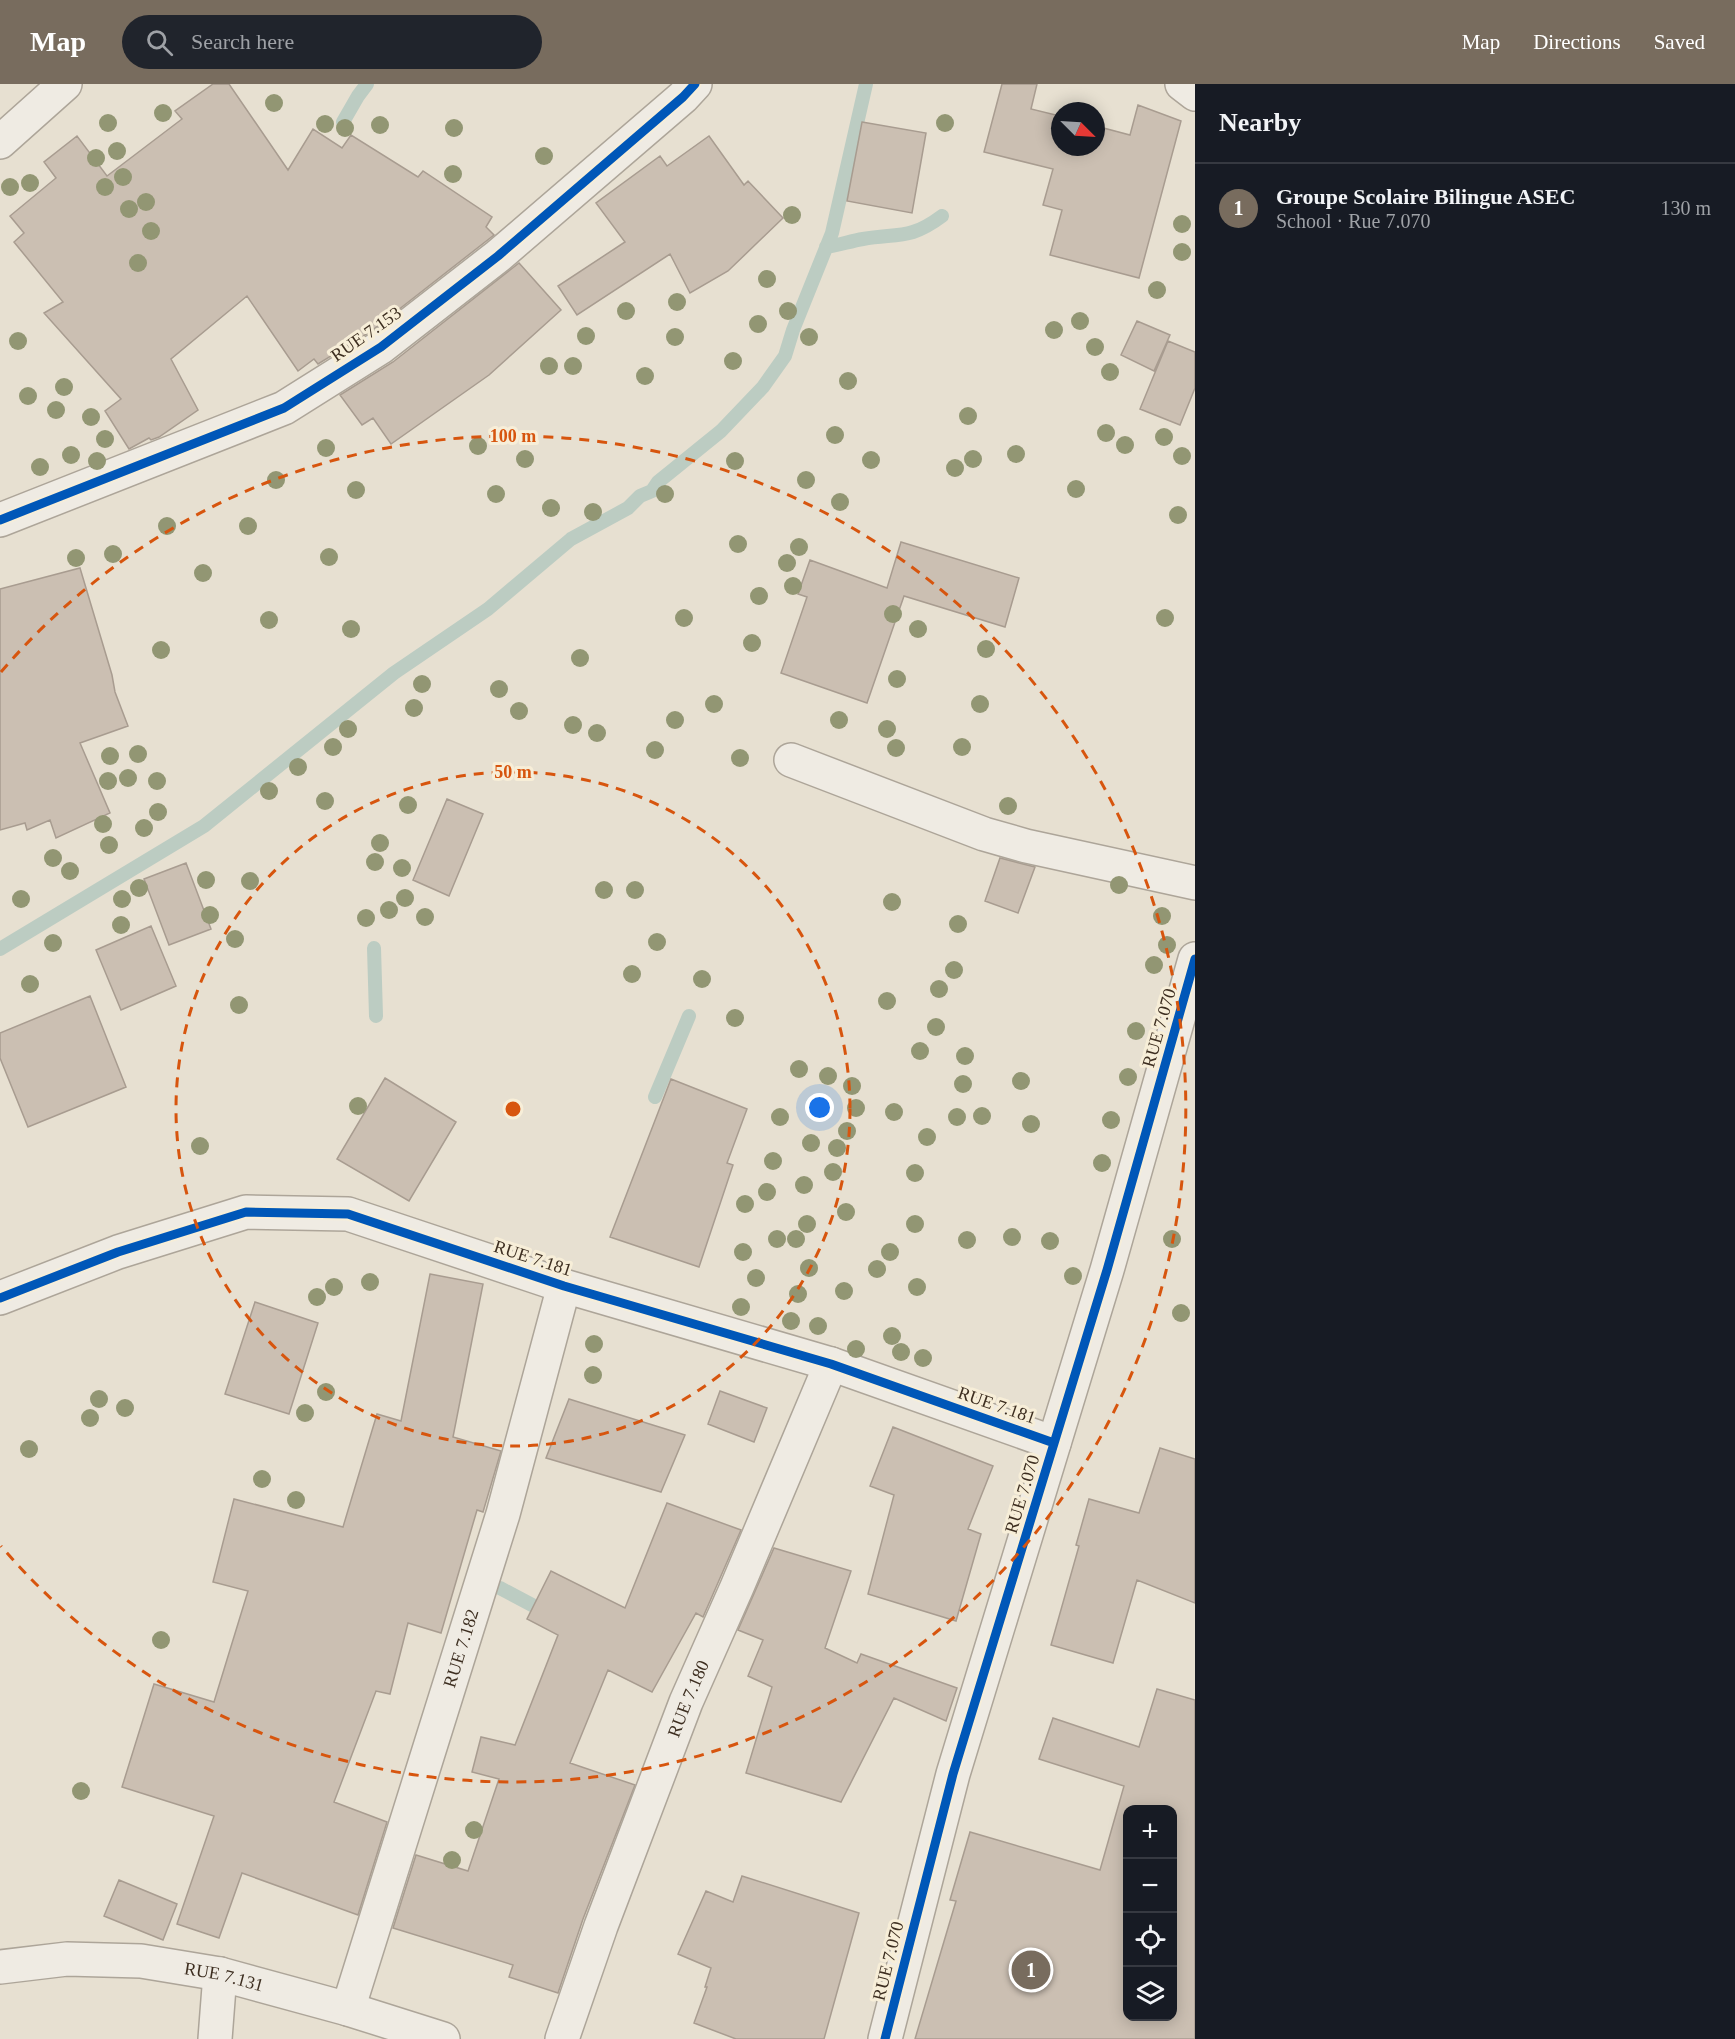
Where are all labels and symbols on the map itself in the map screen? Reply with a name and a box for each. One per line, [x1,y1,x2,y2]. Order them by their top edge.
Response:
north arrow [1051,102,1105,156]
street label: RUE 7.153 [327,303,405,365]
text: 100 m [490,426,536,446]
text: 50 m [494,762,532,782]
street label: RUE 7.070 [1138,986,1180,1070]
your location [805,1093,834,1122]
centre of rings [503,1099,523,1119]
street label: RUE 7.181 [491,1236,575,1280]
street label: RUE 7.181 [955,1382,1039,1428]
street label: RUE 7.070 [1001,1452,1043,1536]
street label: RUE 7.182 [439,1607,483,1690]
street label: RUE 7.180 [664,1657,713,1740]
street label: RUE 7.070 [868,1919,908,2003]
pin: 1 [1012,1948,1050,1992]
street label: RUE 7.131 [183,1958,266,1995]

